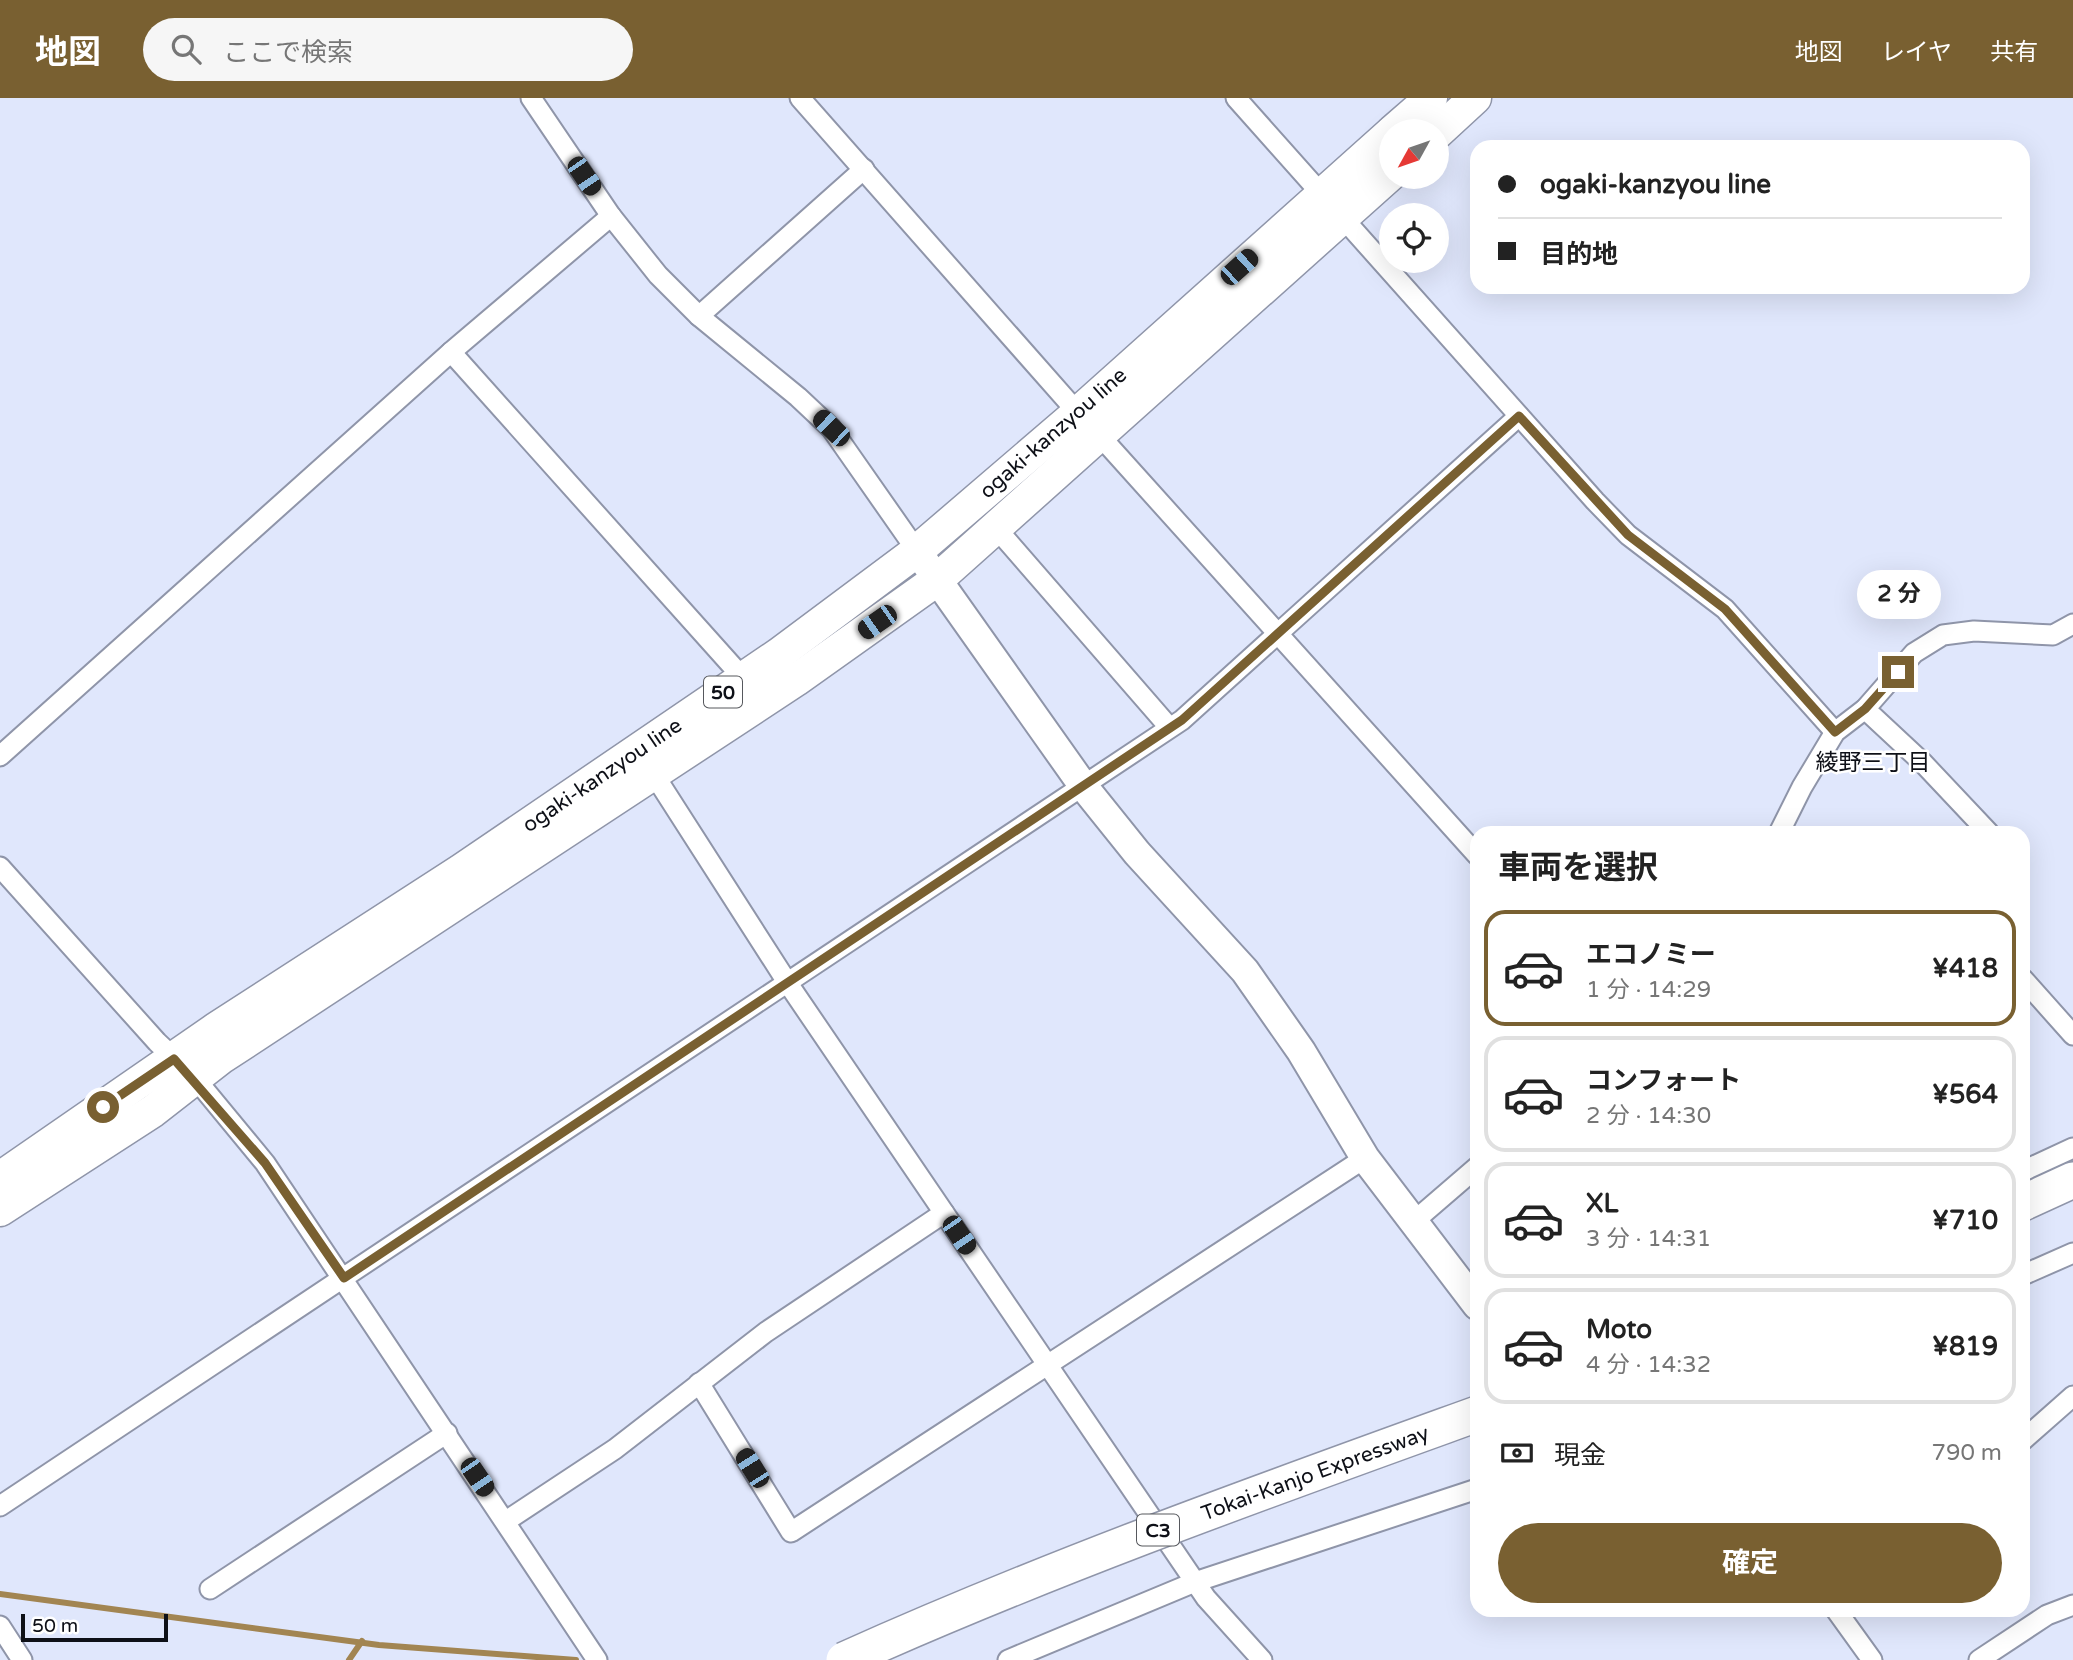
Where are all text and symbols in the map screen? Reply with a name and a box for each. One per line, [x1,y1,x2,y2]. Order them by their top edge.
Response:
search box [143,18,633,81]
icon: search [167,30,205,68]
text: 地図 [35,33,101,72]
text: ここで検索 [223,37,353,68]
text: 地図 [1795,38,1843,67]
text: レイヤ [1881,38,1952,67]
text: 共有 [1990,38,2038,67]
north arrow [1379,119,1449,189]
map controls [1379,119,1449,273]
car [564,153,605,199]
text: ogaki-kanzyou line [1540,169,1771,200]
button: locate [1379,203,1449,273]
text: 目的地 [1540,239,1618,270]
car [1217,245,1262,289]
street label: ogaki-kanzyou line [975,363,1132,504]
car [809,406,854,450]
callout: 2 分 [1856,570,1940,620]
text: 2 分 [1877,580,1921,608]
car [854,601,901,643]
route end [1882,656,1914,688]
road number: 50 [704,677,742,708]
street label: ogaki-kanzyou line [518,713,687,838]
district label: 綾野三丁目 [1816,749,1931,777]
text: 車両を選択 [1498,849,1658,887]
icon: car [1502,937,1565,1000]
text: エコノミー [1586,939,1716,970]
text: ¥418 [1932,953,1998,984]
text: 1 分 · 14:29 [1586,976,1711,1004]
icon: car [1502,1063,1565,1126]
text: コンフォート [1586,1065,1741,1096]
text: ¥564 [1932,1079,1998,1110]
route start [87,1091,119,1123]
text: 2 分 · 14:30 [1586,1102,1711,1130]
text: XL [1586,1188,1618,1219]
icon: car [1502,1189,1565,1252]
text: ¥710 [1932,1205,1998,1236]
car [939,1212,980,1258]
text: 3 分 · 14:31 [1586,1225,1711,1253]
text: Moto [1586,1314,1652,1345]
icon: car [1502,1315,1565,1378]
text: ¥819 [1932,1331,1998,1362]
text: 4 分 · 14:32 [1586,1351,1711,1379]
street label: Tokai-Kanjo Expressway [1198,1421,1432,1526]
icon: cash [1498,1434,1536,1472]
text: 790 m [1932,1439,2002,1467]
text: 現金 [1554,1440,1606,1471]
car [732,1445,773,1491]
car [457,1454,498,1500]
road number: C3 [1137,1514,1179,1546]
button: 確定 [1498,1523,2002,1603]
scale bar [21,1611,168,1643]
text: 50 m [32,1615,78,1637]

